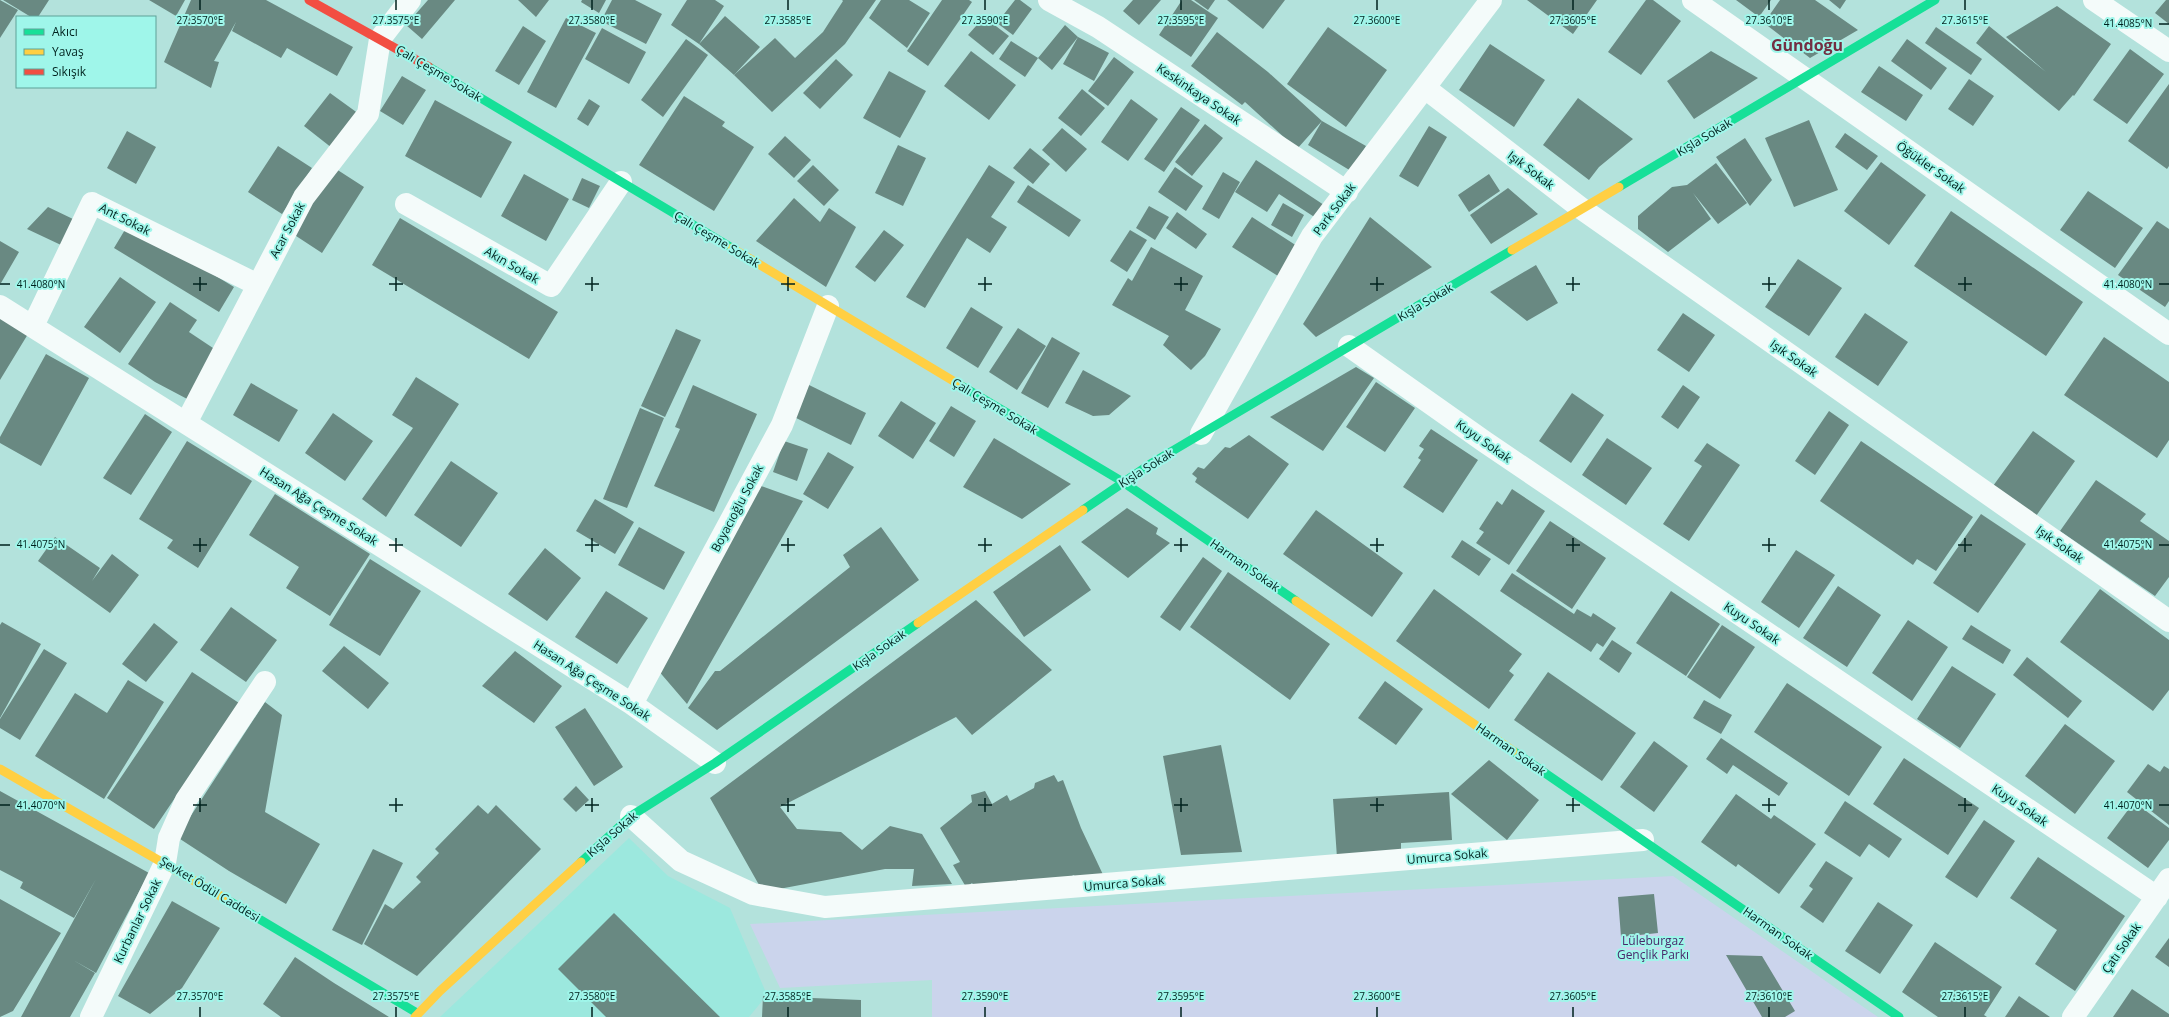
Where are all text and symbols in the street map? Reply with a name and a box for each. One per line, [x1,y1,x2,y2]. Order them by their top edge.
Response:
text: 27.3570°E [177,13,223,27]
text: 27.3575°E [373,13,419,27]
text: 27.3580°E [569,13,615,27]
text: 27.3585°E [765,13,811,27]
text: 27.3590°E [962,13,1008,27]
text: 27.3595°E [1158,13,1204,27]
text: 27.3600°E [1354,13,1400,27]
text: 27.3605°E [1550,13,1596,27]
text: 27.3610°E [1746,13,1792,27]
text: 27.3615°E [1942,13,1988,27]
legend [16,16,156,88]
text: 41.4085°N [2104,16,2152,30]
text: Akıcı [52,23,78,40]
district label: Gündoğu [1771,34,1843,56]
street label: Çalı Çeşme Sokak [393,41,486,106]
text: Yavaş [52,43,84,60]
street label: Keskinkaya Sokak [1153,59,1245,129]
text: Sıkışık [52,63,87,80]
street label: Kışla Sokak [1673,113,1736,160]
street label: Öğükler Sokak [1893,137,1969,197]
street label: Işık Sokak [1504,147,1558,194]
street label: Park Sokak [1309,179,1360,239]
street label: Acar Sokak [265,198,309,261]
street label: Ant Sokak [96,199,154,239]
street label: Çalı Çeşme Sokak [671,207,764,272]
street label: Akın Sokak [482,243,543,288]
text: 41.4080°N [17,277,65,291]
text: 41.4080°N [2104,277,2152,291]
street label: Kışla Sokak [1394,278,1457,325]
street label: Işık Sokak [1767,335,1822,381]
street label: Çalı Çeşme Sokak [949,374,1042,439]
street label: Kuyu Sokak [1453,416,1516,467]
street label: Kışla Sokak [1115,444,1177,492]
street label: Boyacıoğlu Sokak [707,461,768,555]
street label: Hasan Ağa Çeşme Sokak [257,463,382,550]
street label: Işık Sokak [2033,521,2088,567]
street label: Harman Sokak [1207,535,1284,596]
text: 41.4075°N [17,537,65,551]
text: 41.4075°N [2104,537,2152,551]
street label: Kuyu Sokak [1721,598,1784,648]
street label: Kışla Sokak [849,625,910,675]
street label: Hasan Ağa Çeşme Sokak [530,636,654,725]
street label: Harman Sokak [1473,719,1550,780]
street label: Kuyu Sokak [1989,780,2052,830]
text: 41.4070°N [17,798,65,812]
text: 41.4070°N [2104,798,2152,812]
street label: Kışla Sokak [583,807,641,861]
street label: Umurca Sokak [1406,844,1489,868]
street label: Şevket Ödül Caddesi [157,852,263,926]
street label: Umurca Sokak [1083,871,1166,895]
street label: Kurbanlar Sokak [109,875,165,966]
street label: Harman Sokak [1740,903,1817,964]
street label: Çatı Sokak [2097,919,2145,977]
park label: Lüleburgaz Gençlik Parkı [1617,932,1689,963]
text: 27.3570°E [177,989,223,1003]
text: 27.3575°E [373,989,419,1003]
text: 27.3580°E [569,989,615,1003]
text: 27.3585°E [765,989,811,1003]
text: 27.3590°E [962,989,1008,1003]
text: 27.3595°E [1158,989,1204,1003]
text: 27.3600°E [1354,989,1400,1003]
text: 27.3605°E [1550,989,1596,1003]
text: 27.3610°E [1746,989,1792,1003]
text: 27.3615°E [1942,989,1988,1003]

